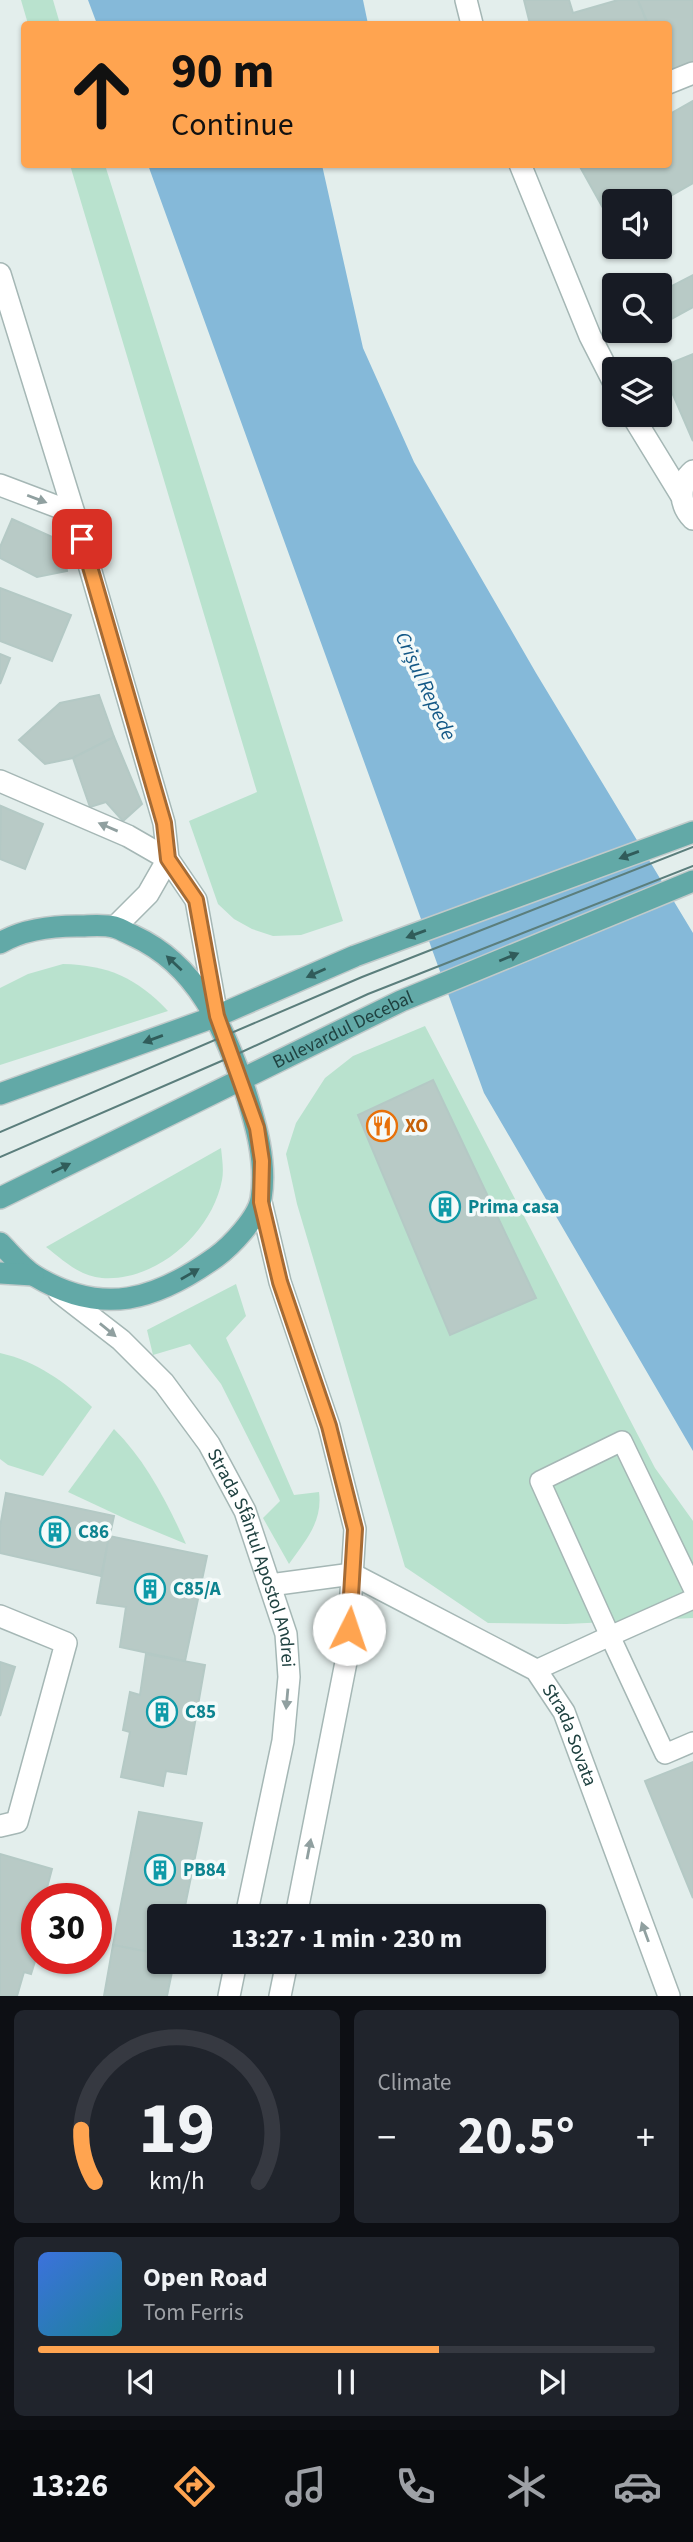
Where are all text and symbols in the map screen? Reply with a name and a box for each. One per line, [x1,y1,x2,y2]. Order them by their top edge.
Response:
text: 90 m [171,37,275,107]
icon: ahead [56,49,147,140]
text: Continue [171,102,294,148]
map controls [602,189,672,427]
button: sound [602,189,672,259]
button: search [602,273,672,343]
button: layers [602,357,672,427]
one-way arrow [27,494,48,505]
pin [52,509,112,569]
icon: arrive [63,520,101,558]
water label: Crișul Repede [388,627,464,745]
one-way arrow [97,821,118,832]
one-way arrow [618,850,639,861]
one-way arrow [405,929,426,940]
one-way arrow [499,951,520,962]
one-way arrow [165,955,183,971]
one-way arrow [306,967,326,979]
street label: Bulevardul Decebal [268,984,417,1076]
one-way arrow [142,1034,163,1045]
restaurant icon: XO [365,1109,399,1143]
place label: XO [405,1113,428,1140]
one-way arrow [51,1163,71,1174]
building icon: Prima casa [428,1190,462,1224]
place label: Prima casa [468,1194,559,1221]
one-way arrow [180,1268,199,1280]
one-way arrow [99,1322,117,1337]
street label: Strada Sfântul Apostol Andrei [200,1444,302,1668]
building icon: C86 [38,1515,72,1549]
place label: C86 [78,1519,109,1546]
building icon: C85/A [133,1572,167,1606]
place label: C85/A [173,1576,221,1603]
position arrow [312,1592,386,1666]
street label: Strada Sovata [535,1678,604,1790]
one-way arrow [281,1688,292,1710]
building icon: C85 [145,1695,179,1729]
place label: C85 [185,1699,216,1726]
one-way arrow [304,1838,315,1860]
building icon: PB84 [143,1853,177,1887]
place label: PB84 [183,1857,226,1884]
speed limit sign: 30 [21,1883,112,1974]
text: 13:27 · 1 min · 230 m [231,1920,462,1957]
one-way arrow [639,1921,650,1942]
text: Climate [378,2066,451,2099]
text: 19 [138,2078,215,2182]
text: 20.5° [458,2100,575,2174]
text: − [378,2111,396,2165]
text: + [636,2111,655,2165]
text: km/h [149,2163,205,2199]
text: Open Road [143,2259,268,2296]
text: Tom Ferris [143,2296,244,2329]
icon: previous [122,2363,160,2401]
icon: pause [327,2363,365,2401]
icon: next [533,2363,571,2401]
icon: directions [170,2462,219,2511]
icon: music [281,2462,330,2511]
icon: phone [391,2462,440,2511]
icon: climate [502,2462,551,2511]
icon: car [613,2462,662,2511]
text: 13:26 [31,2463,108,2509]

